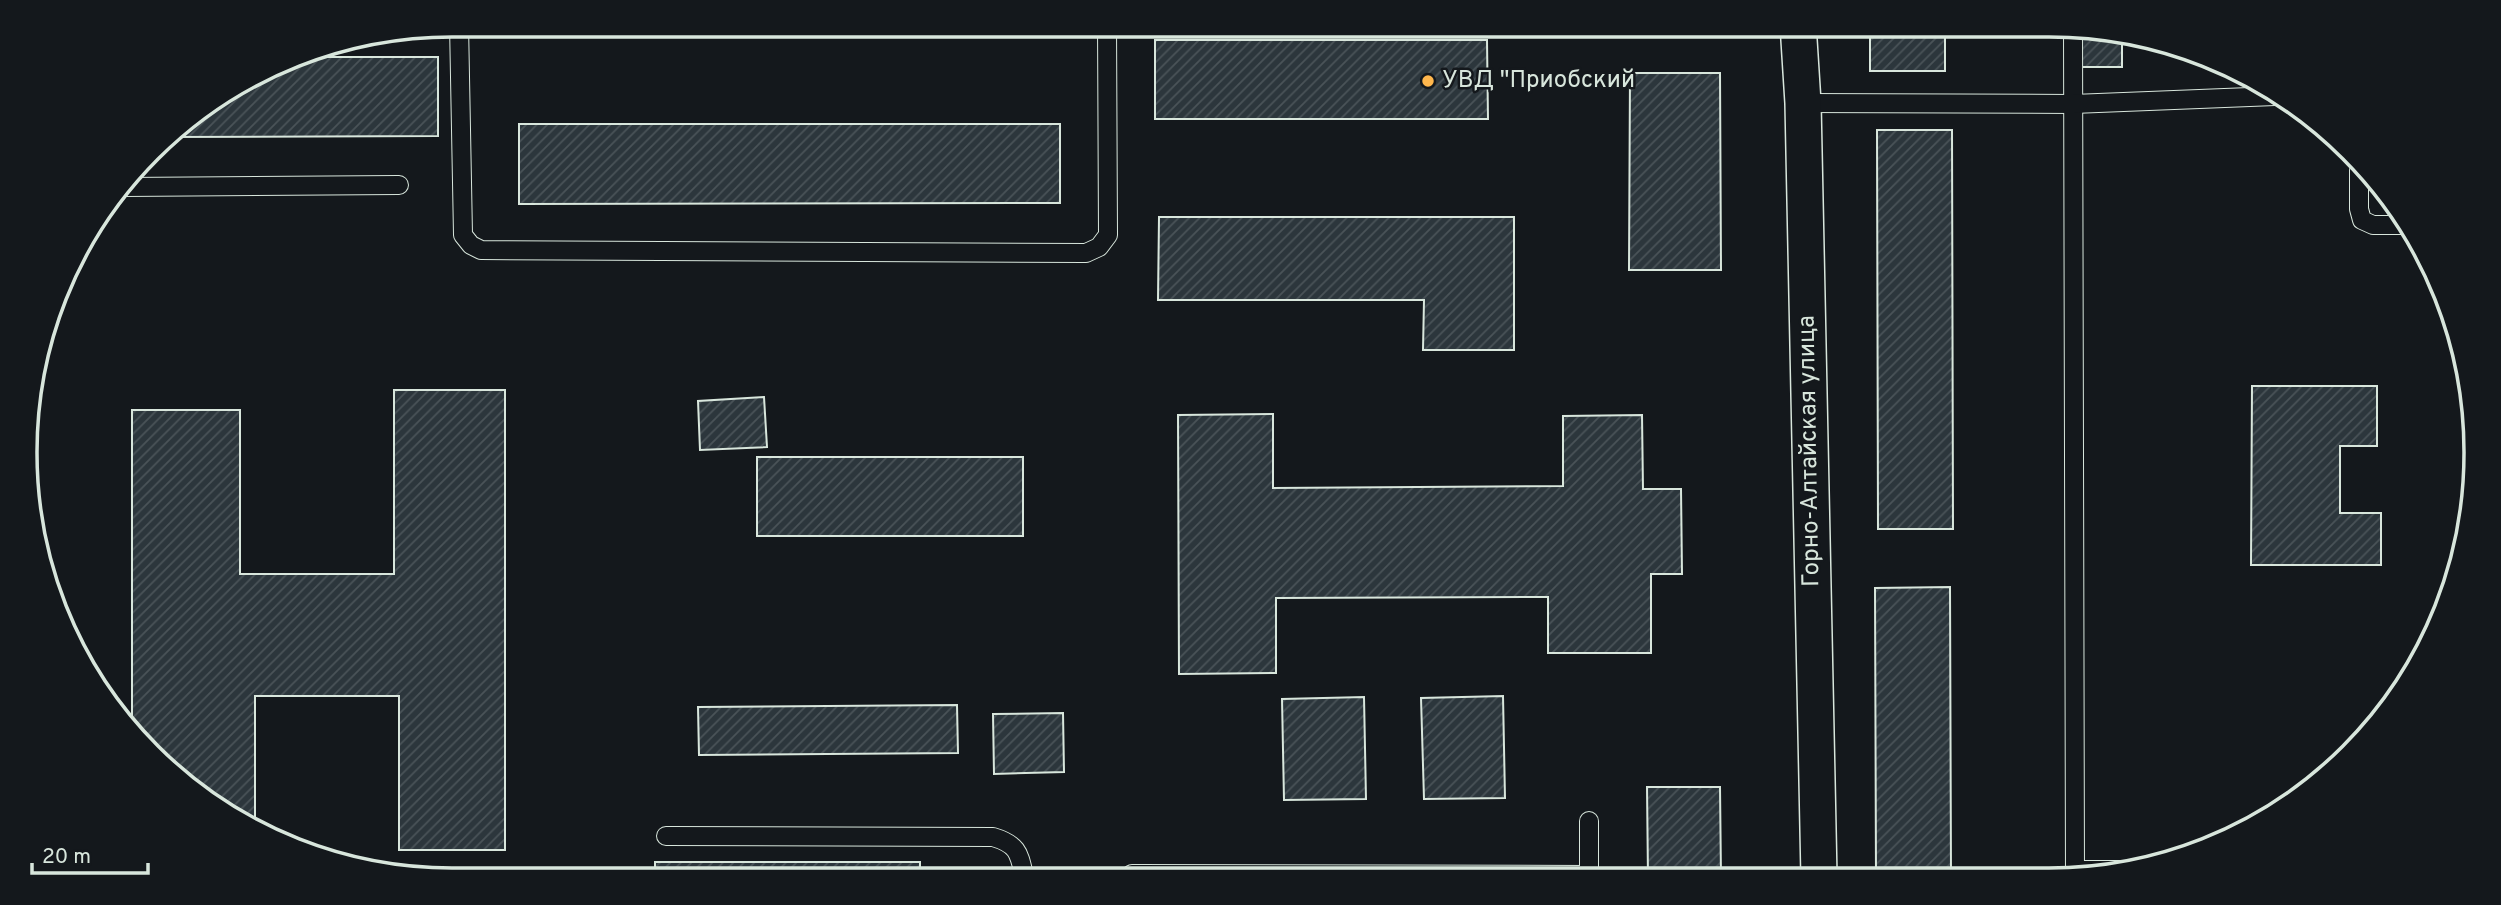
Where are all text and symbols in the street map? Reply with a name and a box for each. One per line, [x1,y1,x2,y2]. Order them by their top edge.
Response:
place label: УВД "Приобский [1442,66,1635,96]
marker: УВД "Приобский [1420,73,1436,89]
street label: Горно-Алтайская улица [1793,315,1827,587]
scale bar [32,832,147,876]
text: 20 m [42,844,91,871]

